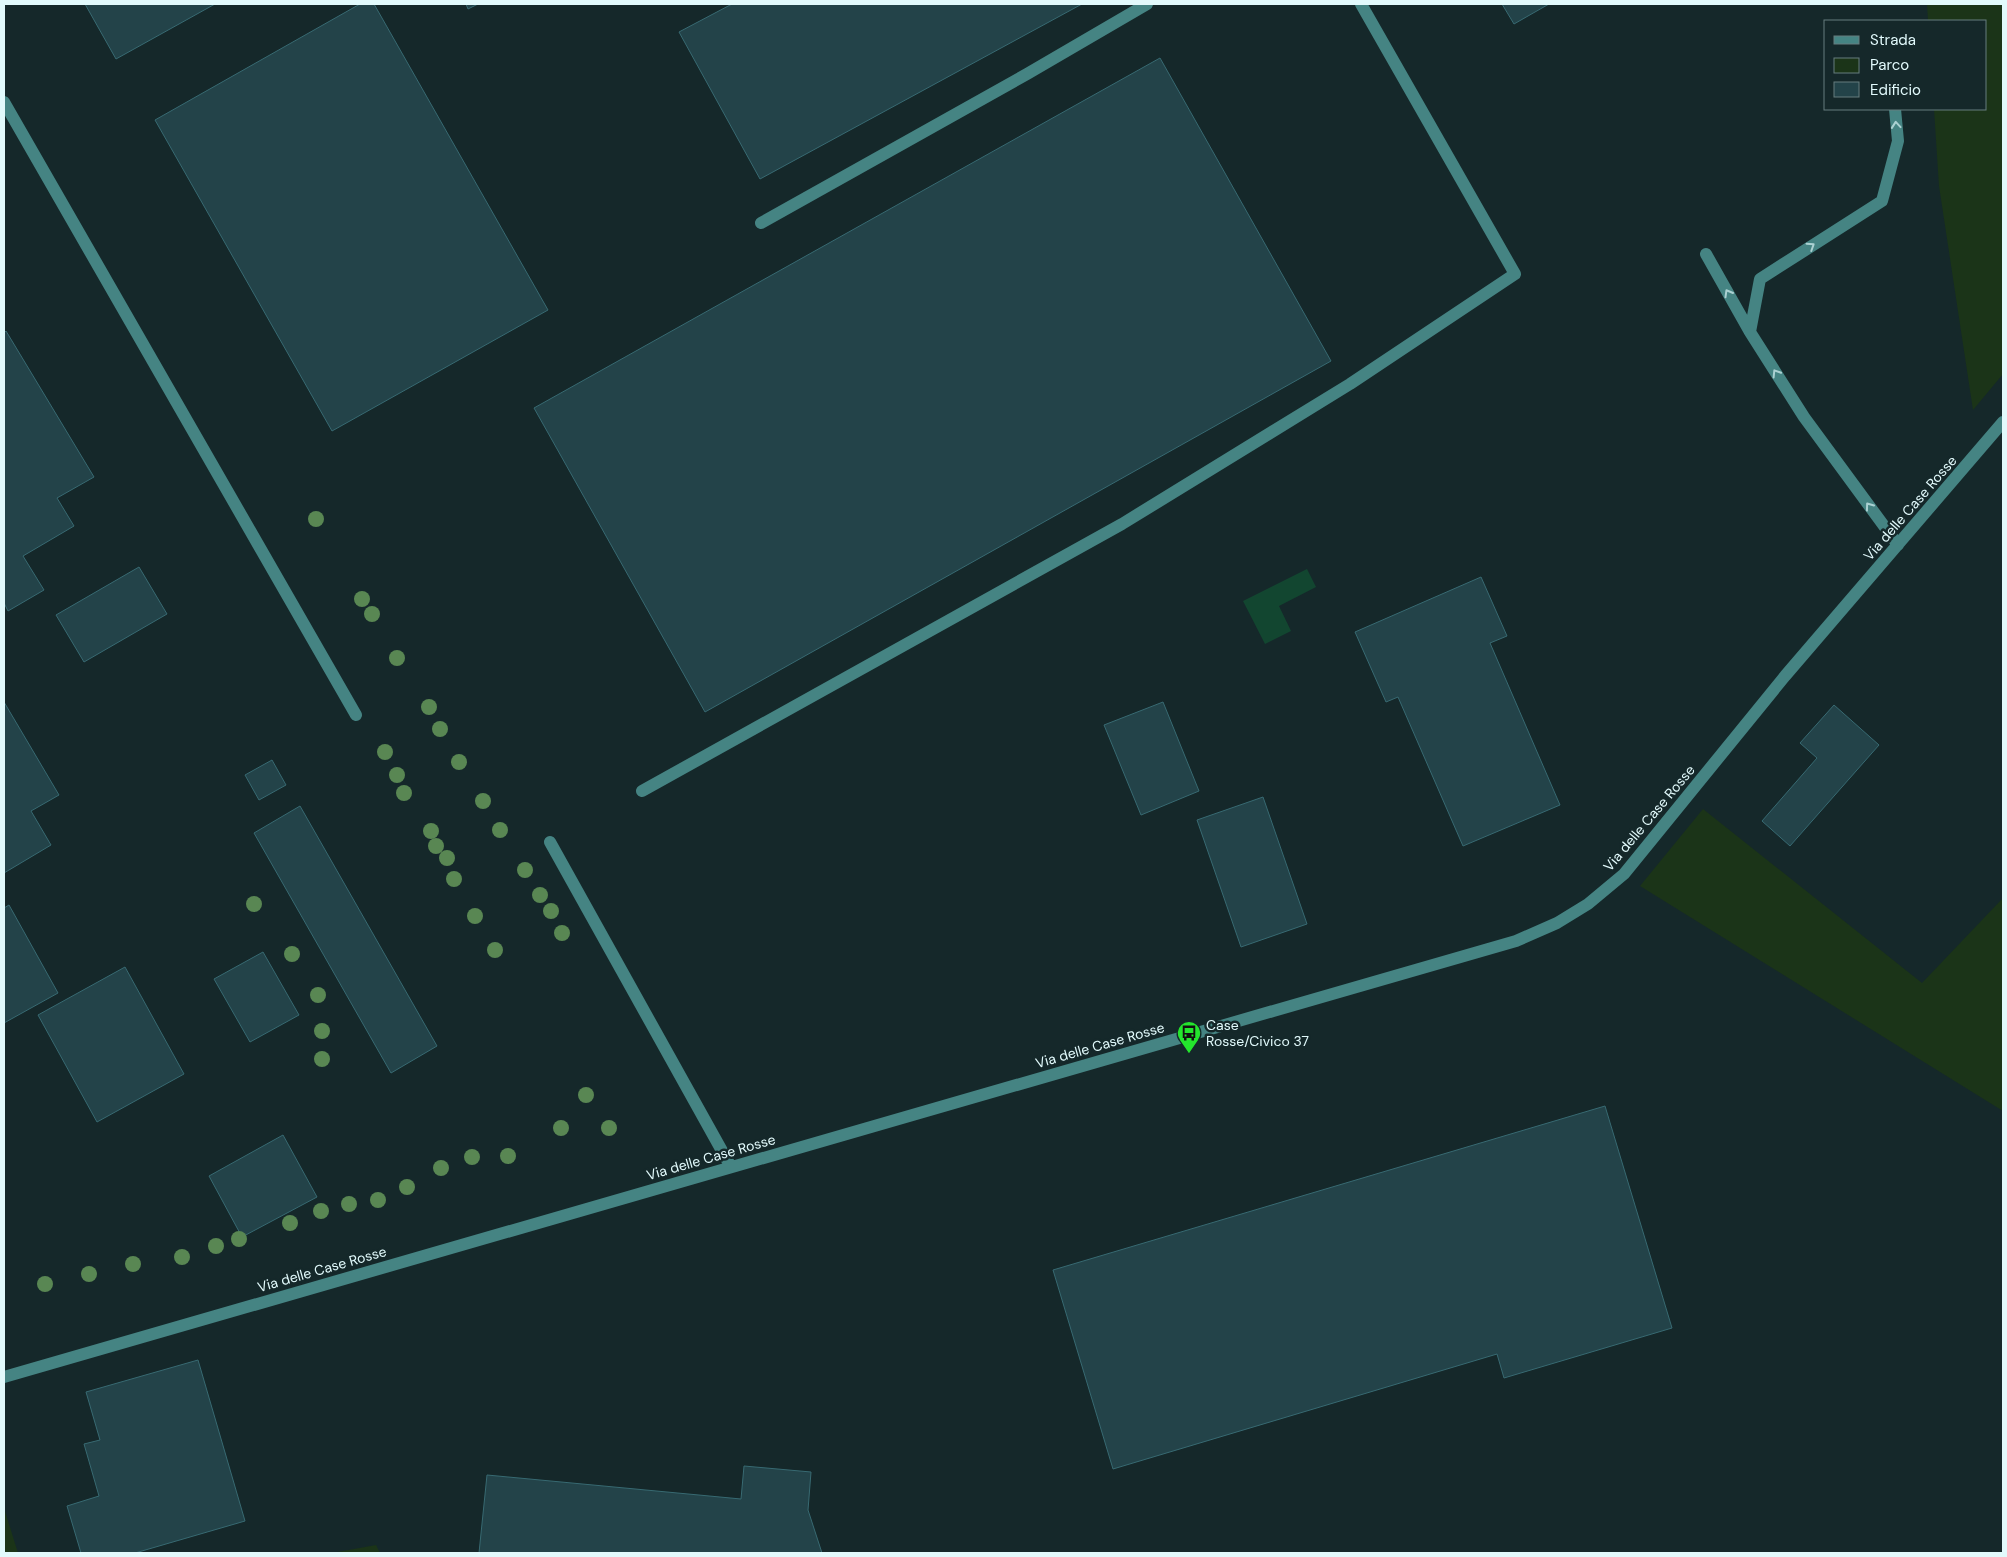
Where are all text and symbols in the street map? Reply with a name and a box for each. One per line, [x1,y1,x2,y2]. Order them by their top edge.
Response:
legend [1824,20,1987,110]
text: Strada [1870,30,1916,50]
text: Parco [1870,55,1909,75]
text: Edificio [1870,80,1921,100]
one-way arrow [1891,120,1902,128]
one-way arrow [1805,243,1815,252]
one-way arrow [1724,290,1734,299]
one-way arrow [1772,369,1782,378]
street label: Via delle Case Rosse [1859,452,1961,564]
one-way arrow [1866,502,1875,512]
street label: Via delle Case Rosse [1599,761,1699,875]
place label: Case Rosse/Civico 37 [1206,1016,1309,1050]
street label: Via delle Case Rosse [1033,1018,1167,1072]
bus stop icon: Case Rosse/Civico 37 [1176,1020,1202,1054]
street label: Via delle Case Rosse [644,1130,778,1184]
street label: Via delle Case Rosse [255,1242,389,1296]

